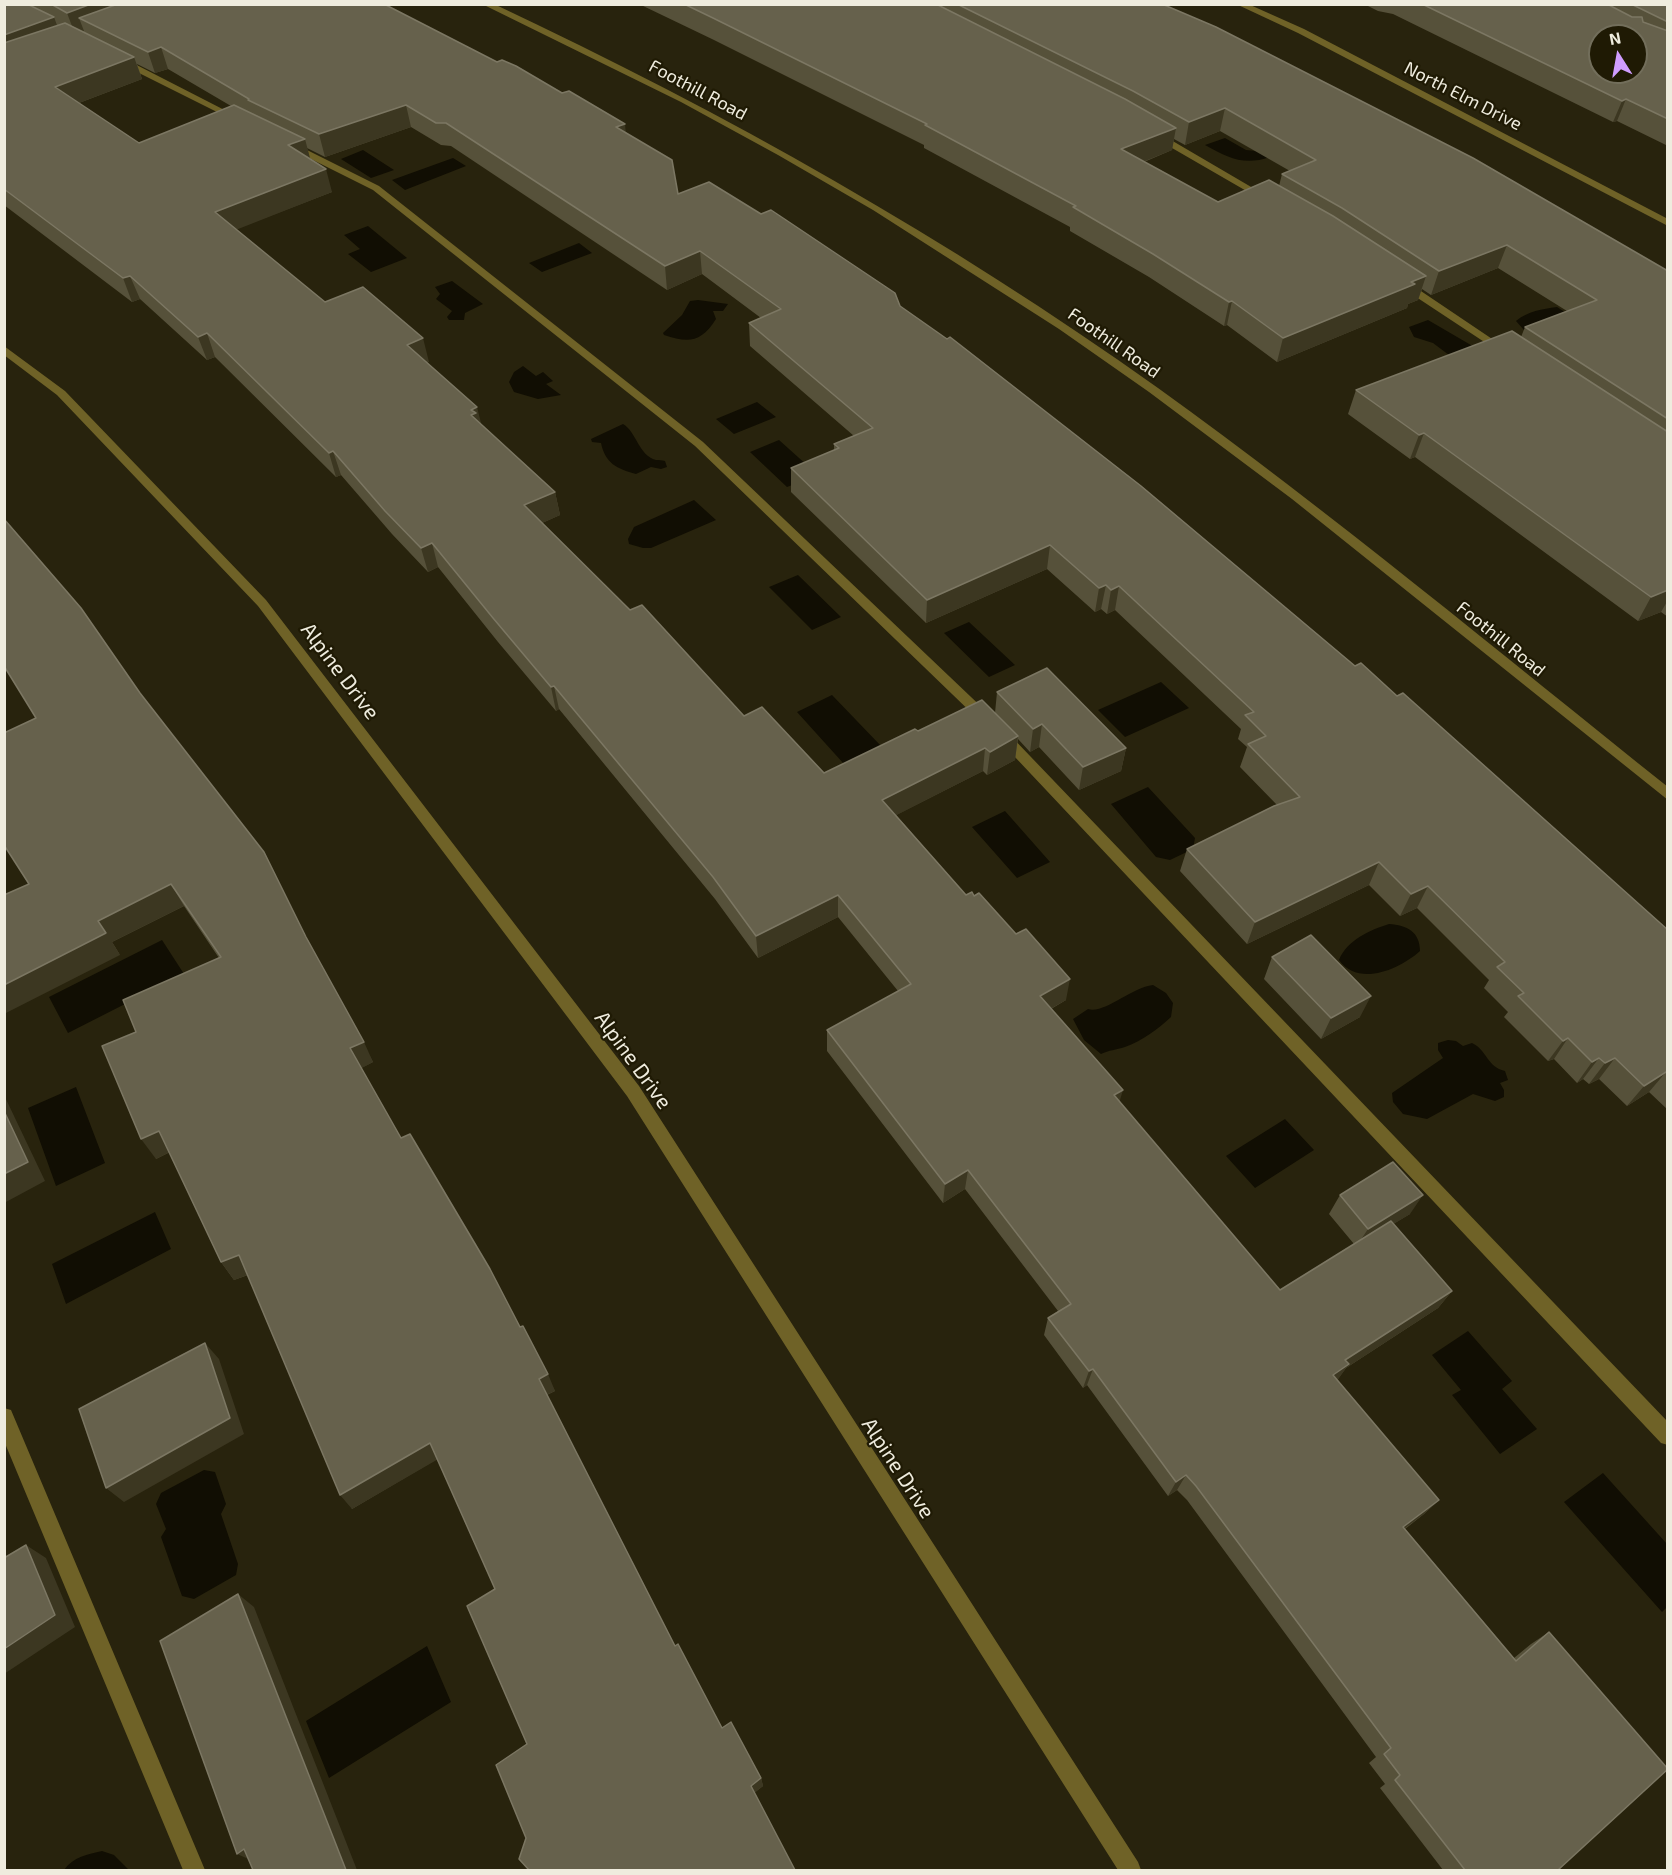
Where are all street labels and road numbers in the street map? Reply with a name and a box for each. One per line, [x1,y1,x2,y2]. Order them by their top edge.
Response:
street label: Foothill Road [645,55,751,125]
street label: North Elm Drive [1400,57,1526,135]
street label: Foothill Road [1064,303,1164,383]
street label: Foothill Road [1452,597,1550,681]
street label: Alpine Drive [295,618,385,724]
street label: Alpine Drive [589,1006,677,1114]
street label: Alpine Drive [856,1413,940,1523]

